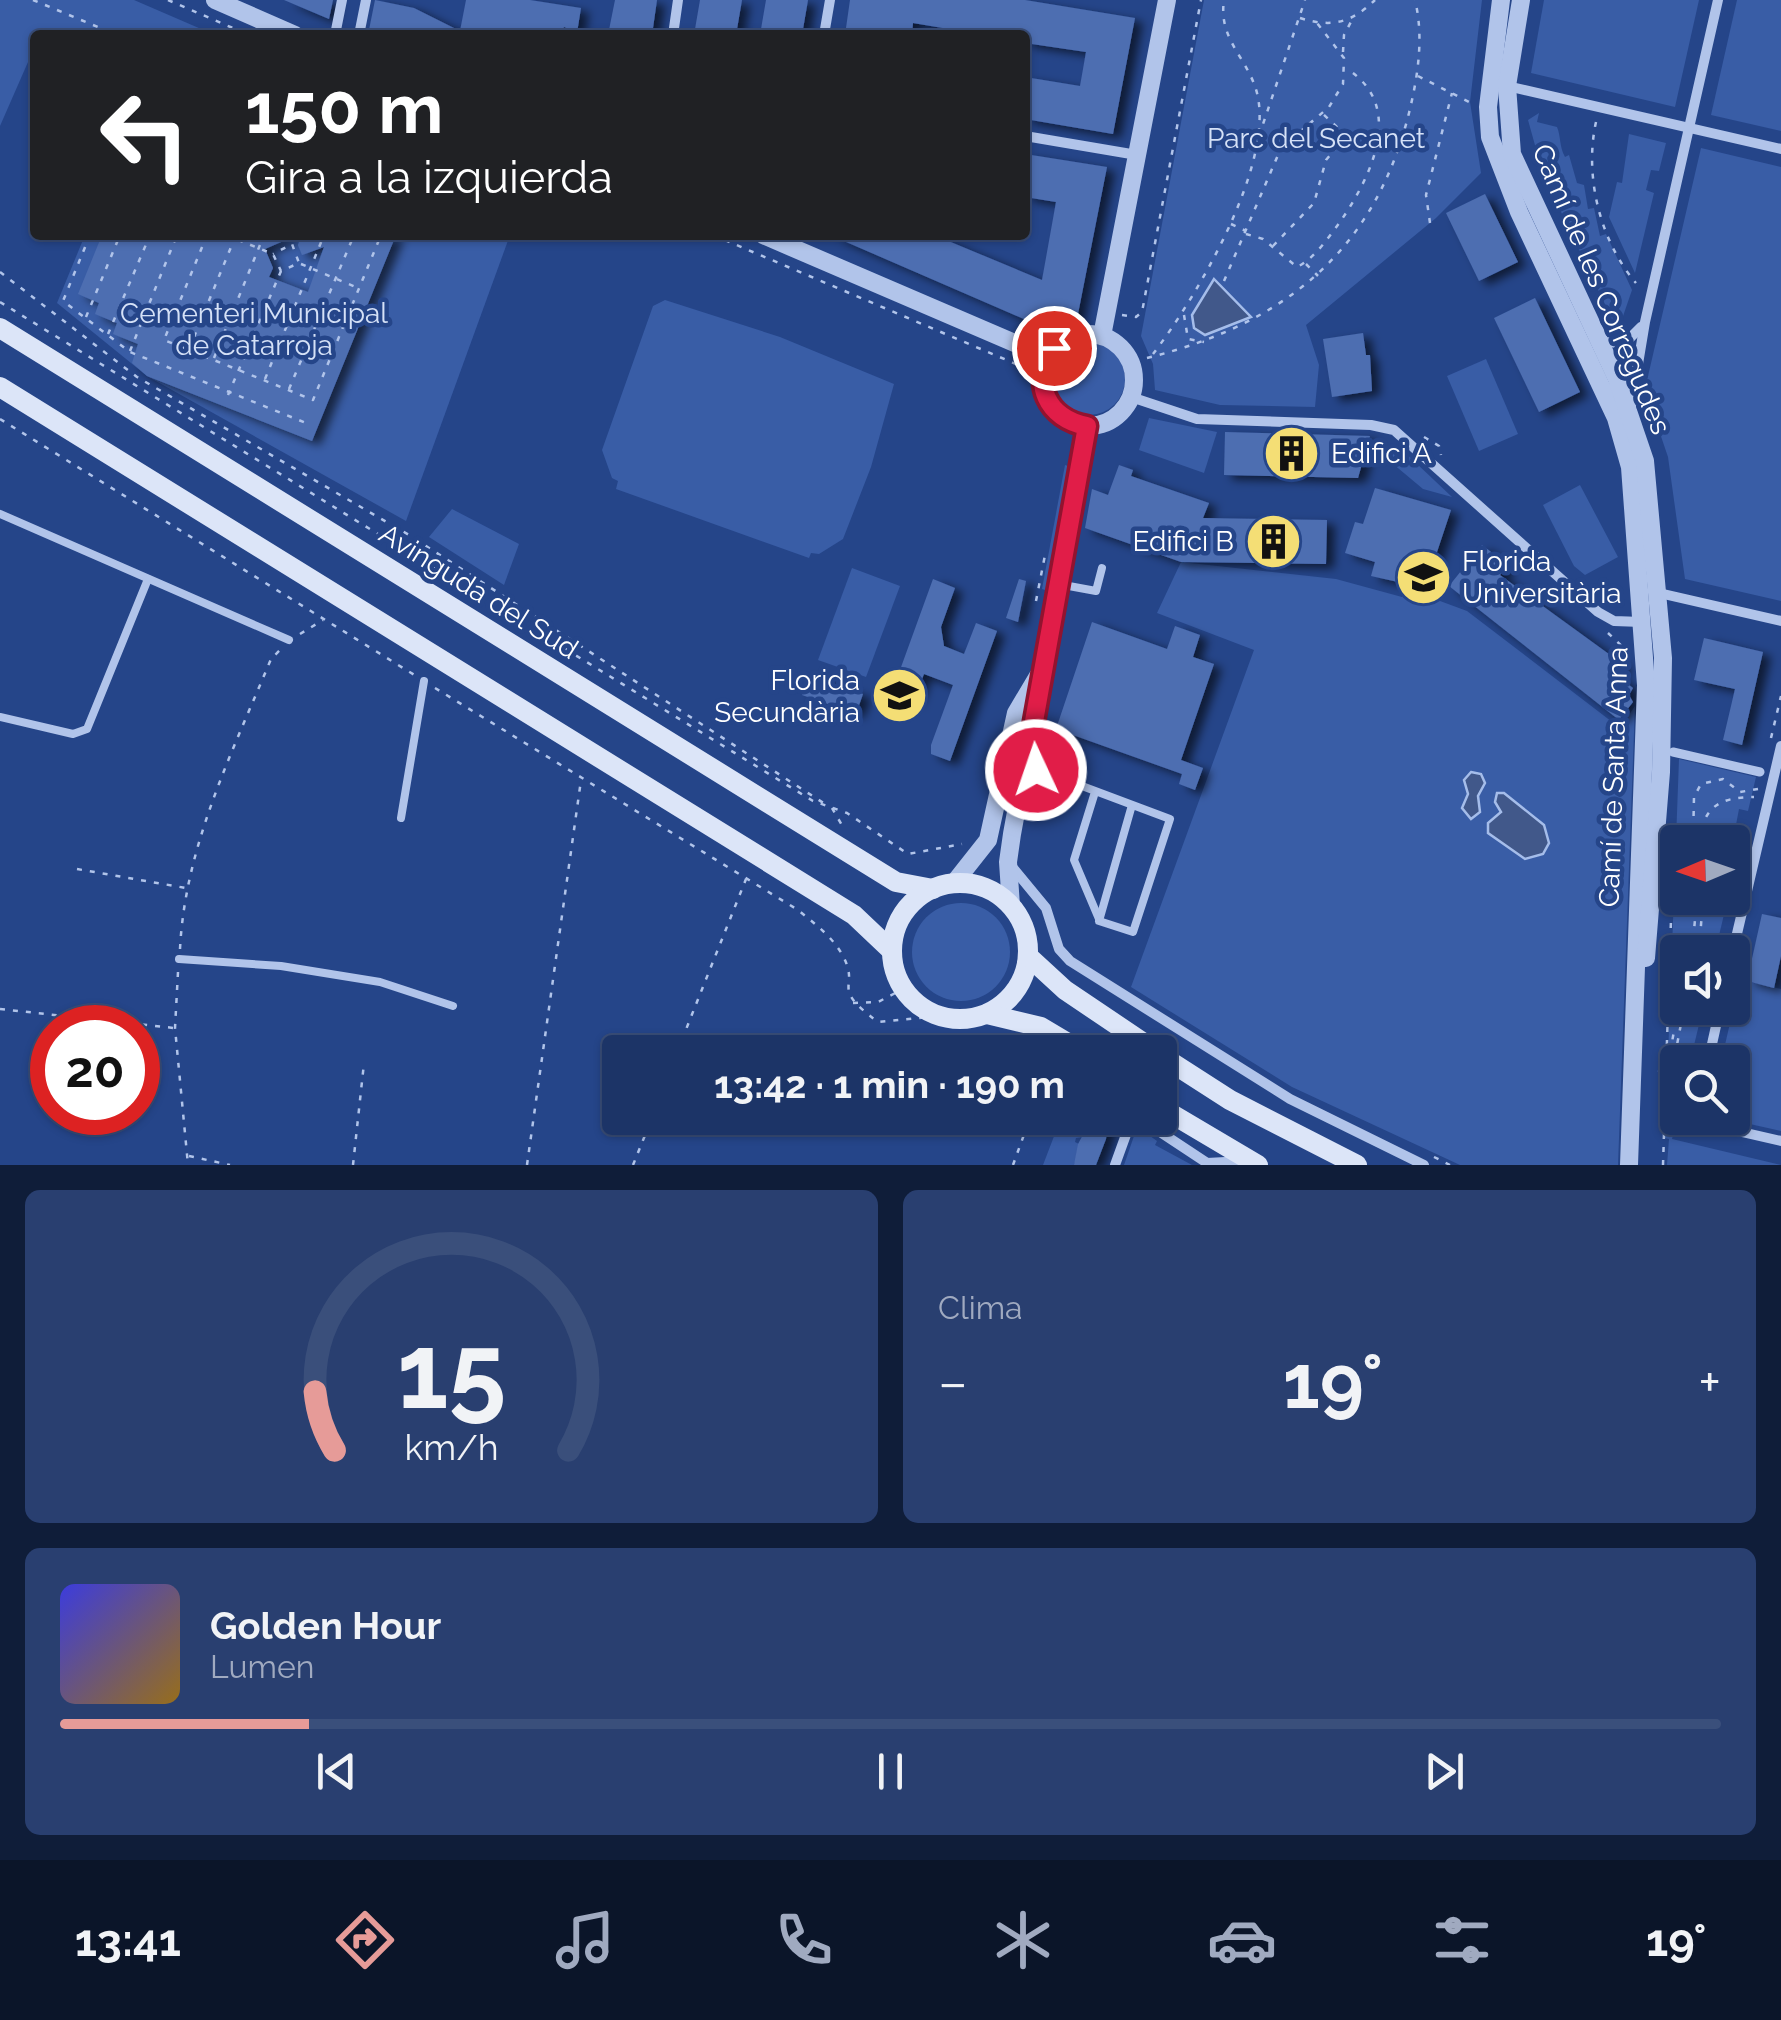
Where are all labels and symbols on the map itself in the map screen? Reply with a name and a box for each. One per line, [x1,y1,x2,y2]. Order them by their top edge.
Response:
park label: Parc del Secanet [1207,122,1426,155]
street label: Camí de les Corregudes [1525,139,1678,439]
park label: Cementeri Municipal de Catarroja [120,297,388,362]
pin [1012,306,1097,391]
building icon: Edifici A [1262,423,1322,483]
place label: Edifici A [1331,437,1432,470]
building icon: Edifici B [1243,511,1303,571]
street label: Avinguda del Sud [373,517,584,666]
place label: Edifici B [1132,525,1234,558]
place label: Florida Universitària [1462,545,1622,610]
school or university icon: Florida Universitària [1393,547,1453,607]
street label: Camí de Santa Anna [1592,646,1635,908]
place label: Florida Secundària [714,664,860,729]
school or university icon: Florida Secundària [869,666,929,726]
position arrow [984,718,1088,822]
north arrow [1660,825,1750,915]
speed limit sign: 20 [30,1005,160,1135]

